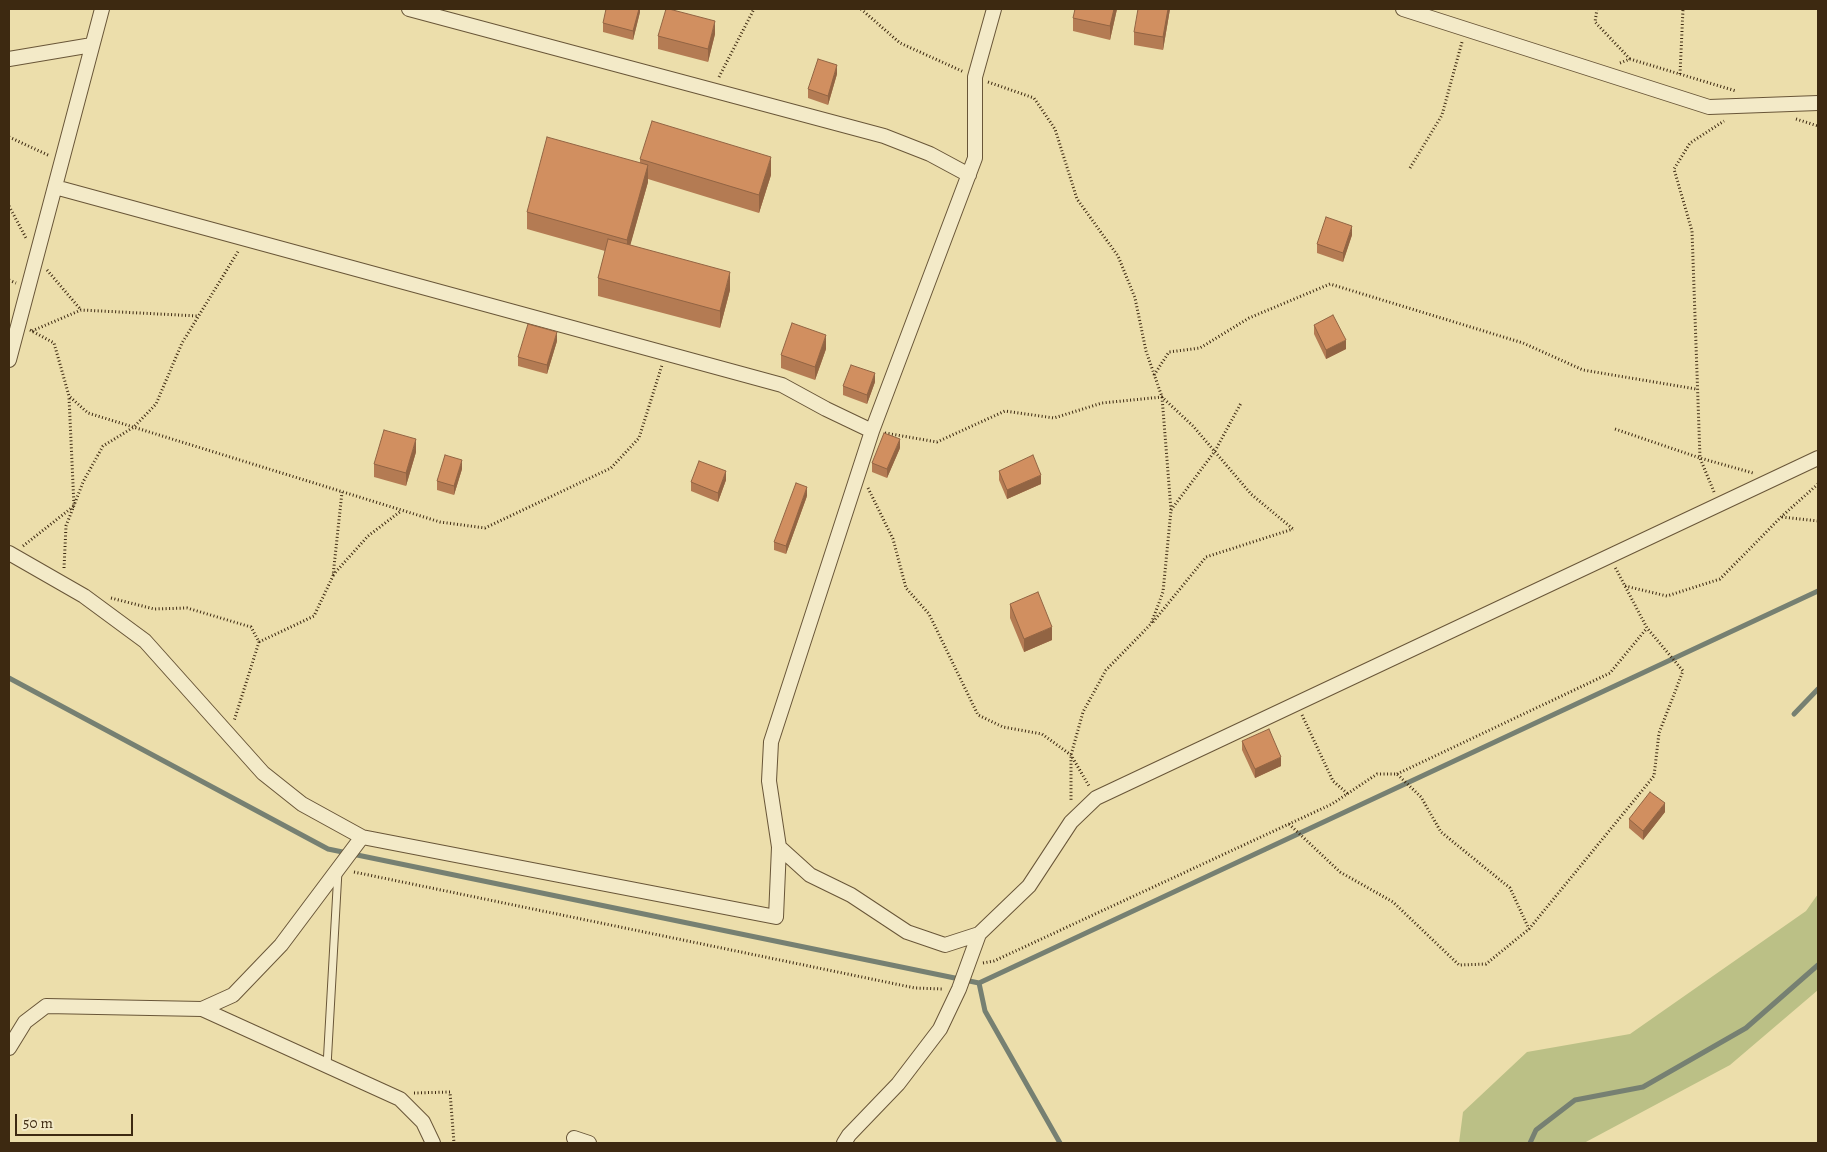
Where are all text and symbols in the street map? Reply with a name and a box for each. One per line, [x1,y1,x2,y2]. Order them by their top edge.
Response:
scale bar [18,1104,135,1136]
text: 50 m [23,1113,53,1133]

